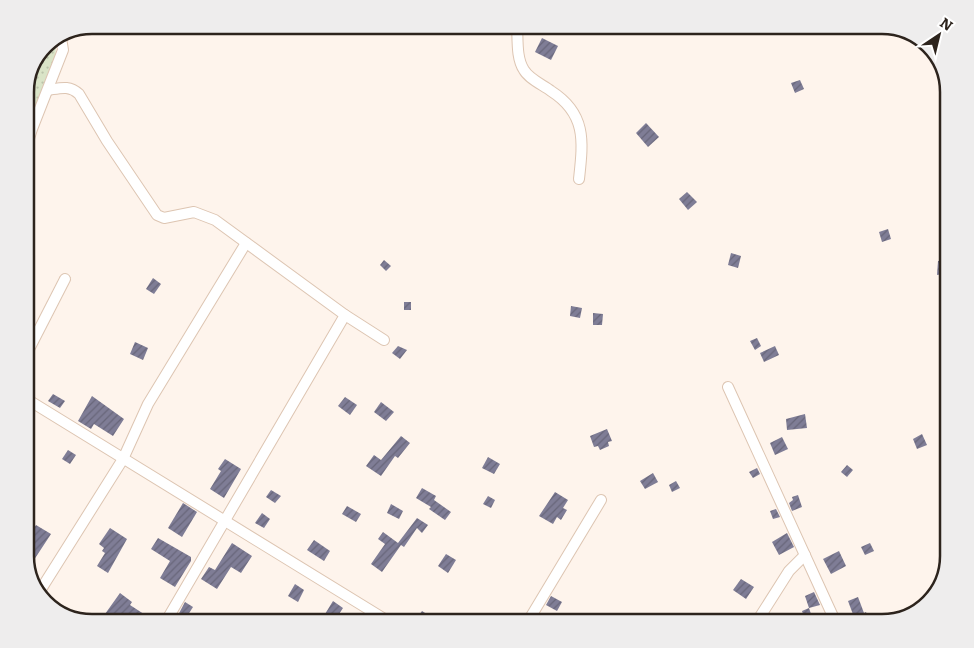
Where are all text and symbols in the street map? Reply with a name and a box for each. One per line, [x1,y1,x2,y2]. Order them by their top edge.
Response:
north arrow [914,10,964,60]
text: N [936,12,958,35]

